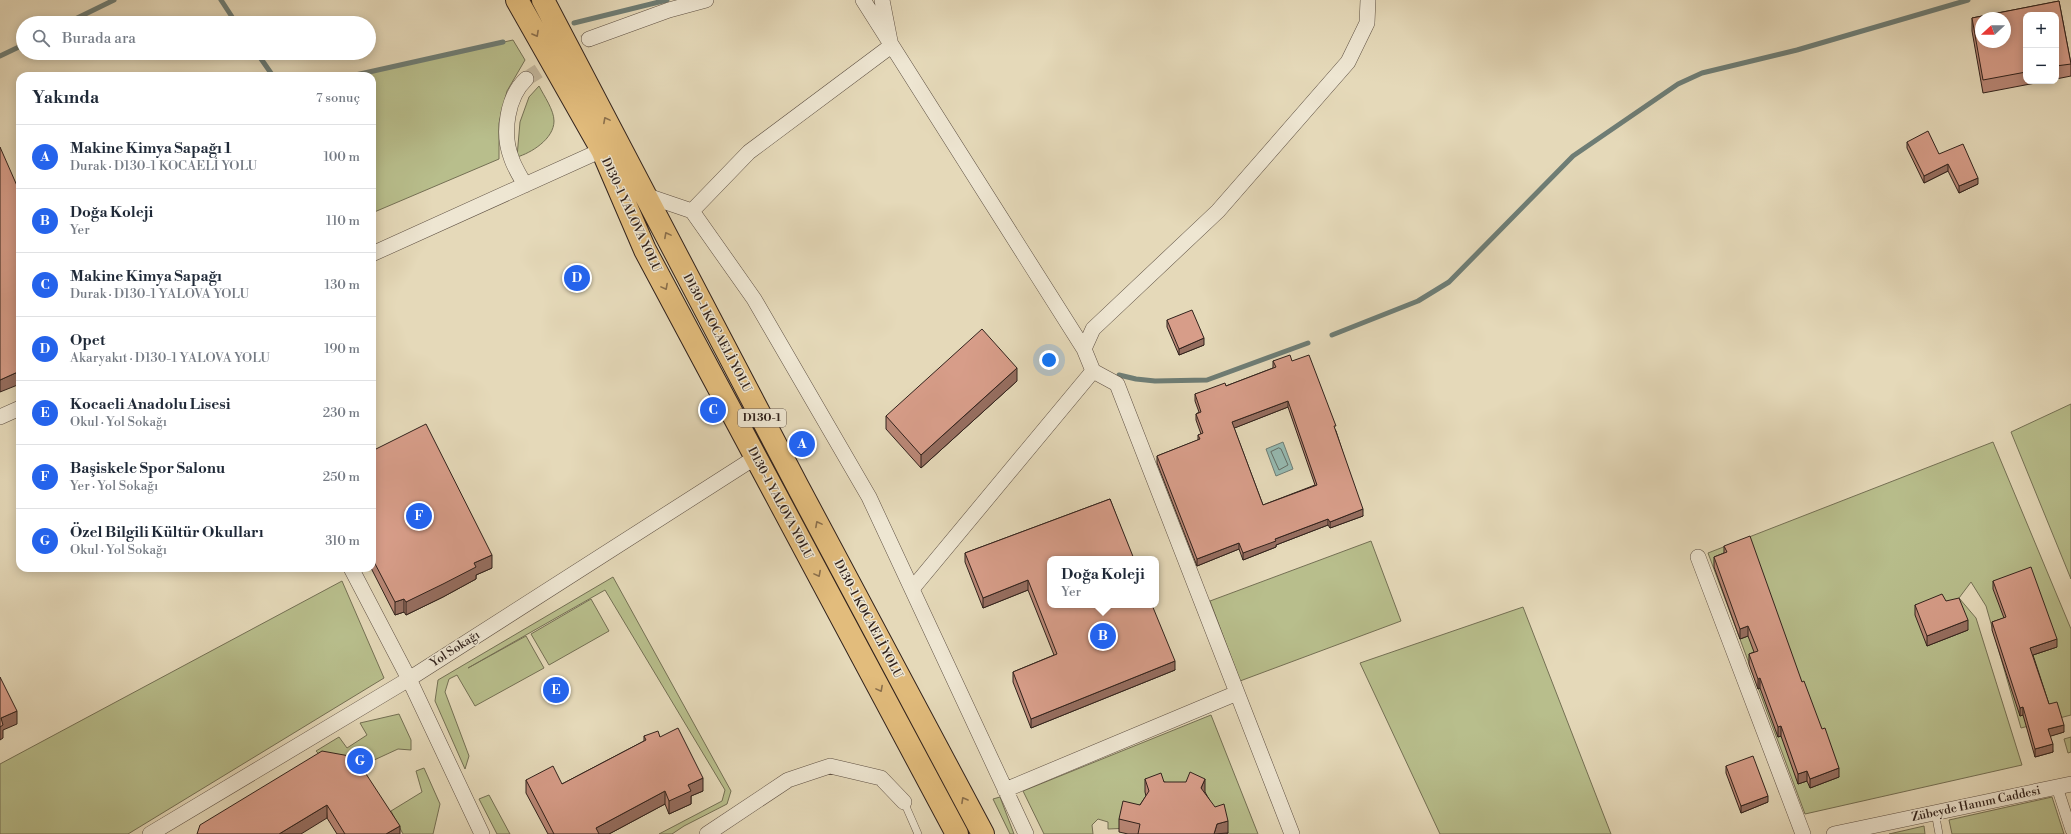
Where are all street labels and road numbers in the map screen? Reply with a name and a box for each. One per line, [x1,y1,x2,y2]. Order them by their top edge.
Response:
street label: D130-1 YALOVA YOLU [598,155,664,275]
street label: D130-1 KOCAELİ YOLU [679,270,756,395]
road number: D130-1 [738,409,786,427]
street label: D130-1 YALOVA YOLU [744,445,816,561]
street label: D130-1 KOCAELİ YOLU [830,556,907,681]
street label: Yol Sokağı [426,627,483,671]
street label: Zübeyde Hanım Caddesi [1910,783,2042,825]

